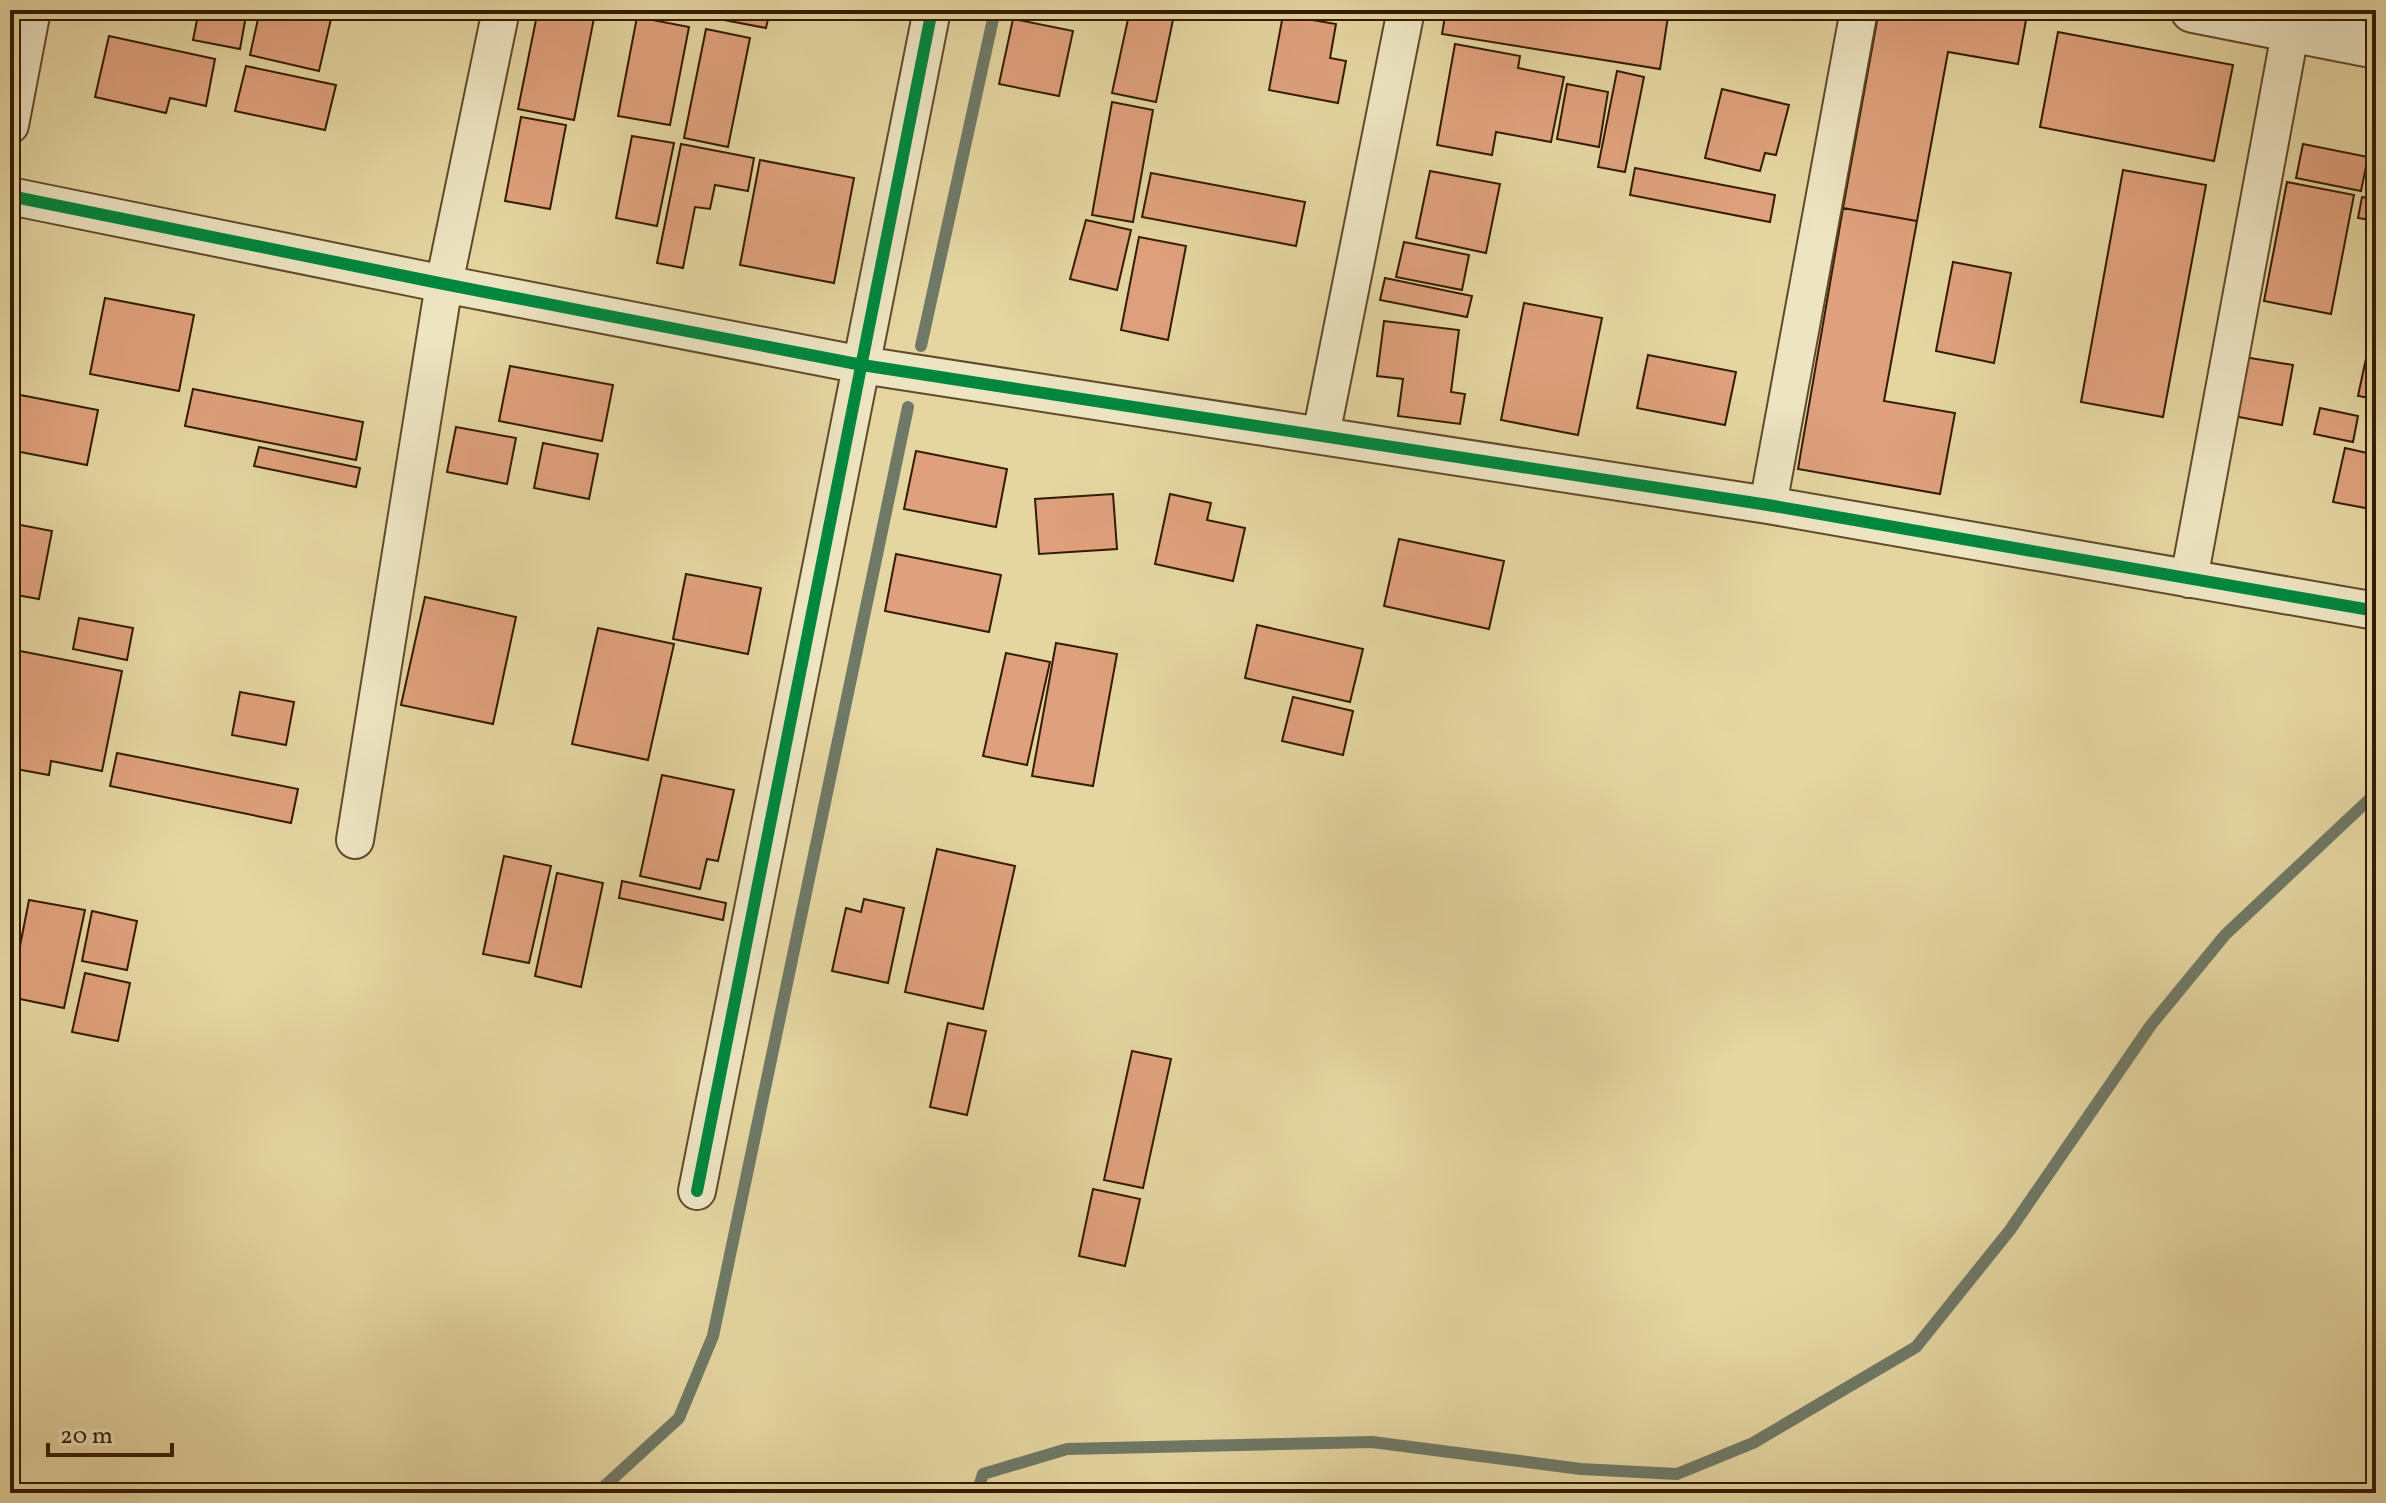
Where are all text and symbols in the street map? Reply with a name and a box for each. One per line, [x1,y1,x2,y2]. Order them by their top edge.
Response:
scale bar [48,1407,172,1457]
text: 20 m [60,1420,113,1454]

